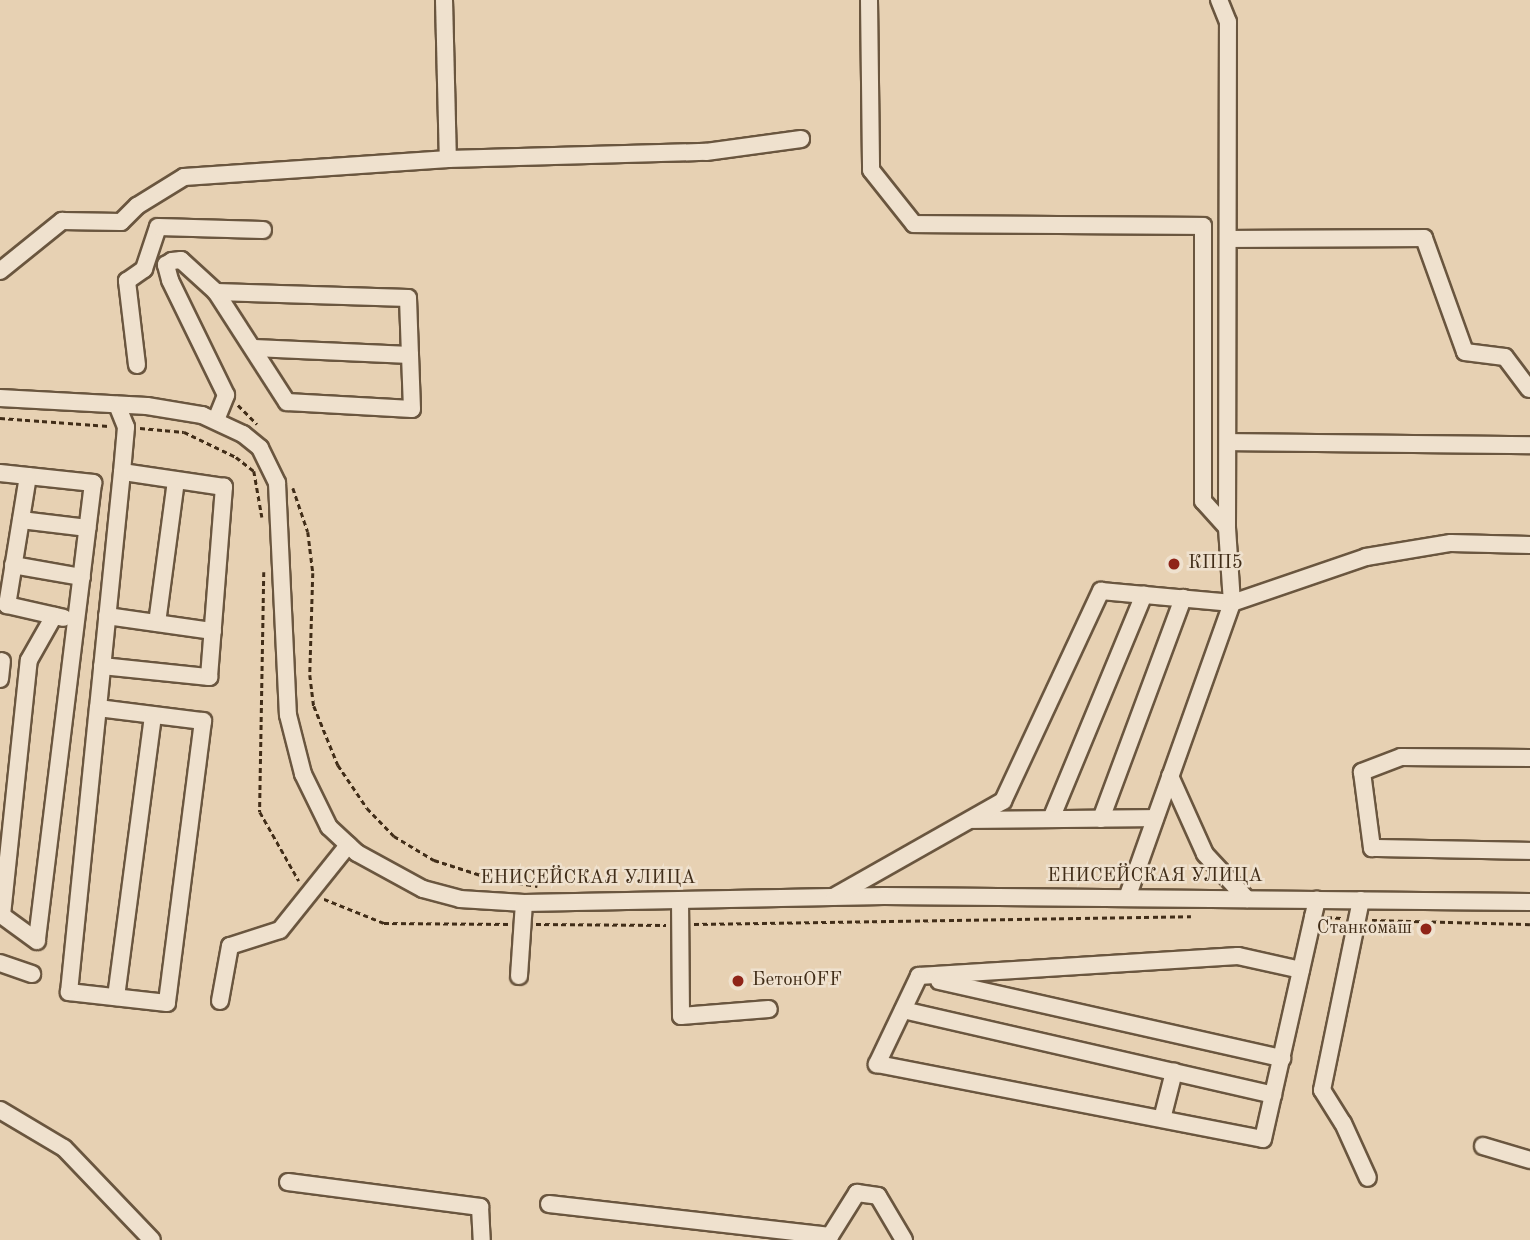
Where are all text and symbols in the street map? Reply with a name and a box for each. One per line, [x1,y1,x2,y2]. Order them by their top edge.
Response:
place label: КПП5 [1188,553,1243,575]
marker: КПП5 [1166,556,1182,572]
street label: ЕНИСЕЙСКАЯ УЛИЦА [1047,866,1263,888]
street label: ЕНИСЕЙСКАЯ УЛИЦА [480,868,696,890]
place label: Станкомаш [1317,918,1412,940]
marker: Станкомаш [1418,921,1434,937]
place label: БетонOFF [752,970,842,992]
marker: БетонOFF [730,973,746,989]

